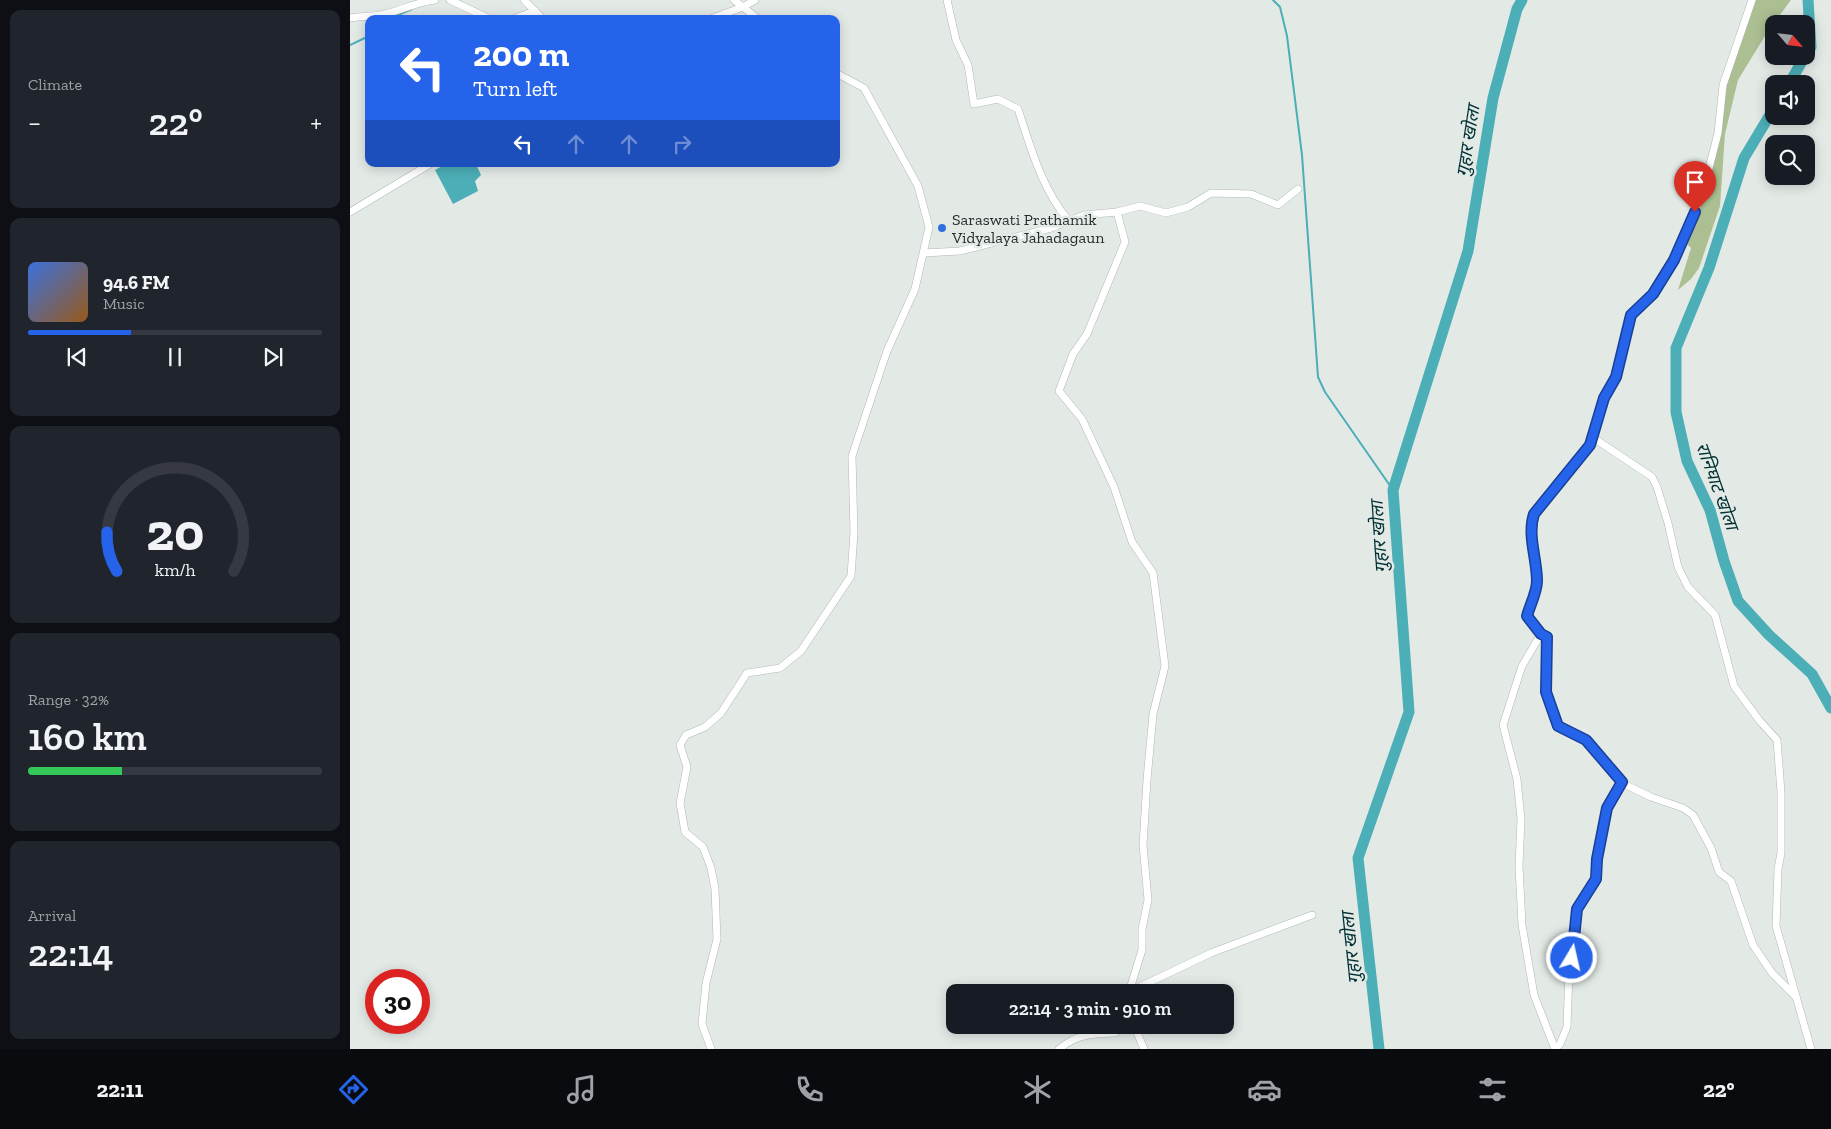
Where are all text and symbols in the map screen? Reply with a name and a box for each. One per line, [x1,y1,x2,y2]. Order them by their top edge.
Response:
north arrow [1765,15,1815,65]
map controls [1765,15,1815,185]
text: 200 m [473,33,569,75]
icon: left [390,35,455,100]
text: Climate [28,75,82,94]
text: Turn left [473,75,557,102]
button: sound [1765,75,1815,125]
text: 22° [148,99,203,145]
water label: गुहार खोला [1452,100,1485,178]
text: − [28,106,41,139]
text: + [310,106,322,139]
icon: left [509,130,537,158]
icon: ahead [562,130,590,158]
icon: ahead [615,130,643,158]
icon: right [668,130,696,158]
button: search [1765,135,1815,185]
pin [1674,161,1716,212]
icon: arrive [1681,168,1709,196]
place label: Saraswati Prathamik Vidyalaya Jahadagaun [951,210,1105,247]
marker: Saraswati Prathamik Vidyalaya Jahadagaun [936,222,948,234]
text: 94.6 FM [103,271,170,294]
text: Music [103,294,145,313]
icon: previous [63,343,91,371]
icon: pause [161,343,189,371]
icon: next [259,343,287,371]
water label: रानिघाट खोला [1691,439,1744,536]
water label: गुहार खोला [1365,497,1392,574]
text: 20 [146,501,204,563]
text: km/h [155,559,195,581]
text: Range · 32% [28,690,109,709]
text: 160 km [28,714,147,760]
text: Arrival [28,906,76,925]
water label: गुहार खोला [1336,908,1366,985]
text: 22:14 [28,930,114,976]
position arrow [1545,931,1597,983]
speed limit sign: 30 [365,969,430,1034]
text: 22:14 · 3 min · 910 m [1009,997,1171,1020]
icon: directions [336,1072,371,1107]
icon: music [564,1072,599,1107]
icon: phone [792,1072,827,1107]
icon: climate [1020,1072,1055,1107]
icon: car [1247,1072,1282,1107]
icon: filters [1475,1072,1510,1107]
text: 22:11 [96,1076,143,1103]
text: 22° [1703,1076,1735,1103]

